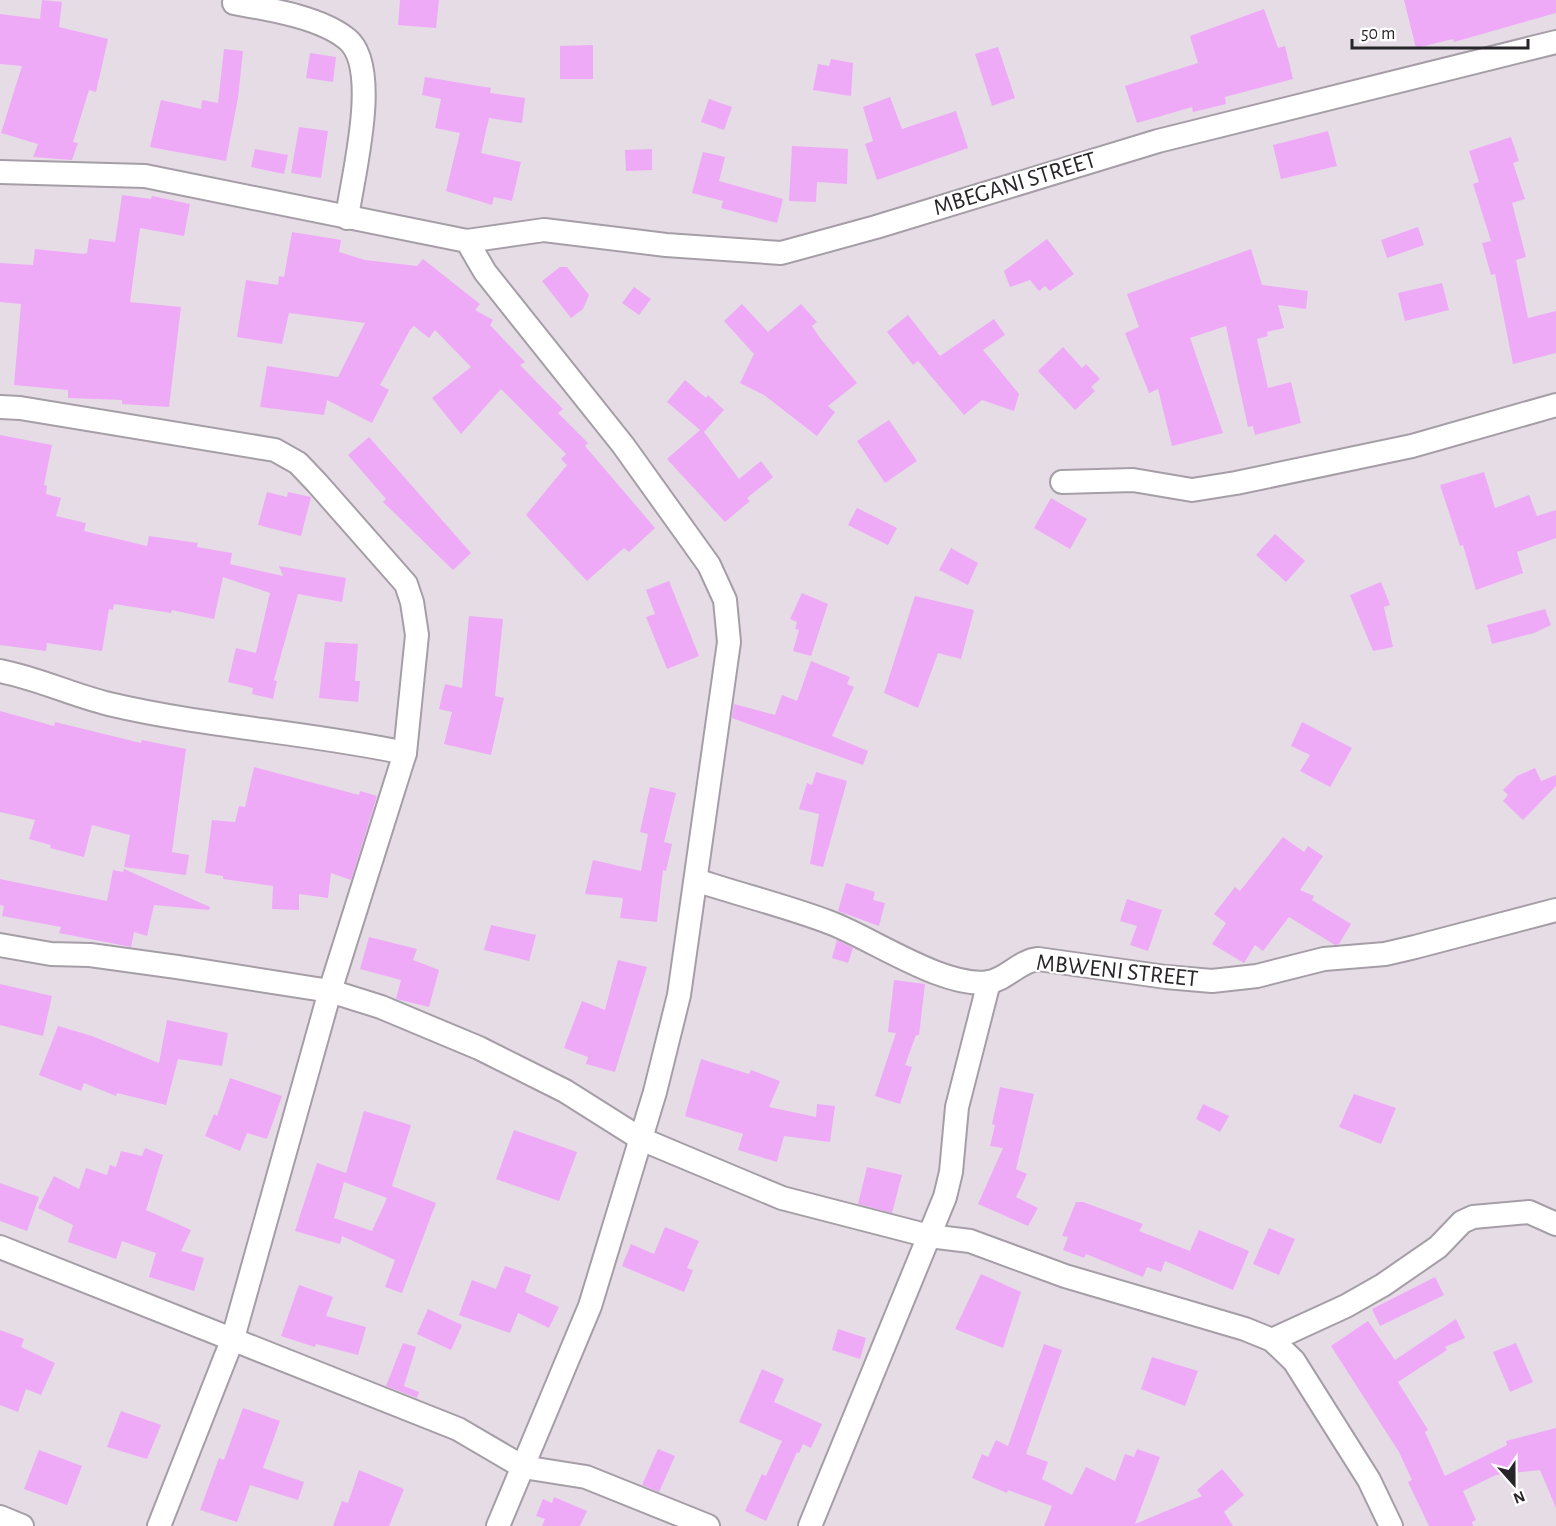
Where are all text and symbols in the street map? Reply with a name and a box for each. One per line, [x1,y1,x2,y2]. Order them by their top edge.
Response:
scale bar [1352,12,1528,50]
text: 50 m [1361,25,1395,43]
street label: MBEGANI STREET [931,148,1100,220]
street label: MBWENI STREET [1035,951,1199,991]
north arrow [1484,1454,1544,1514]
text: N [1511,1488,1527,1507]

